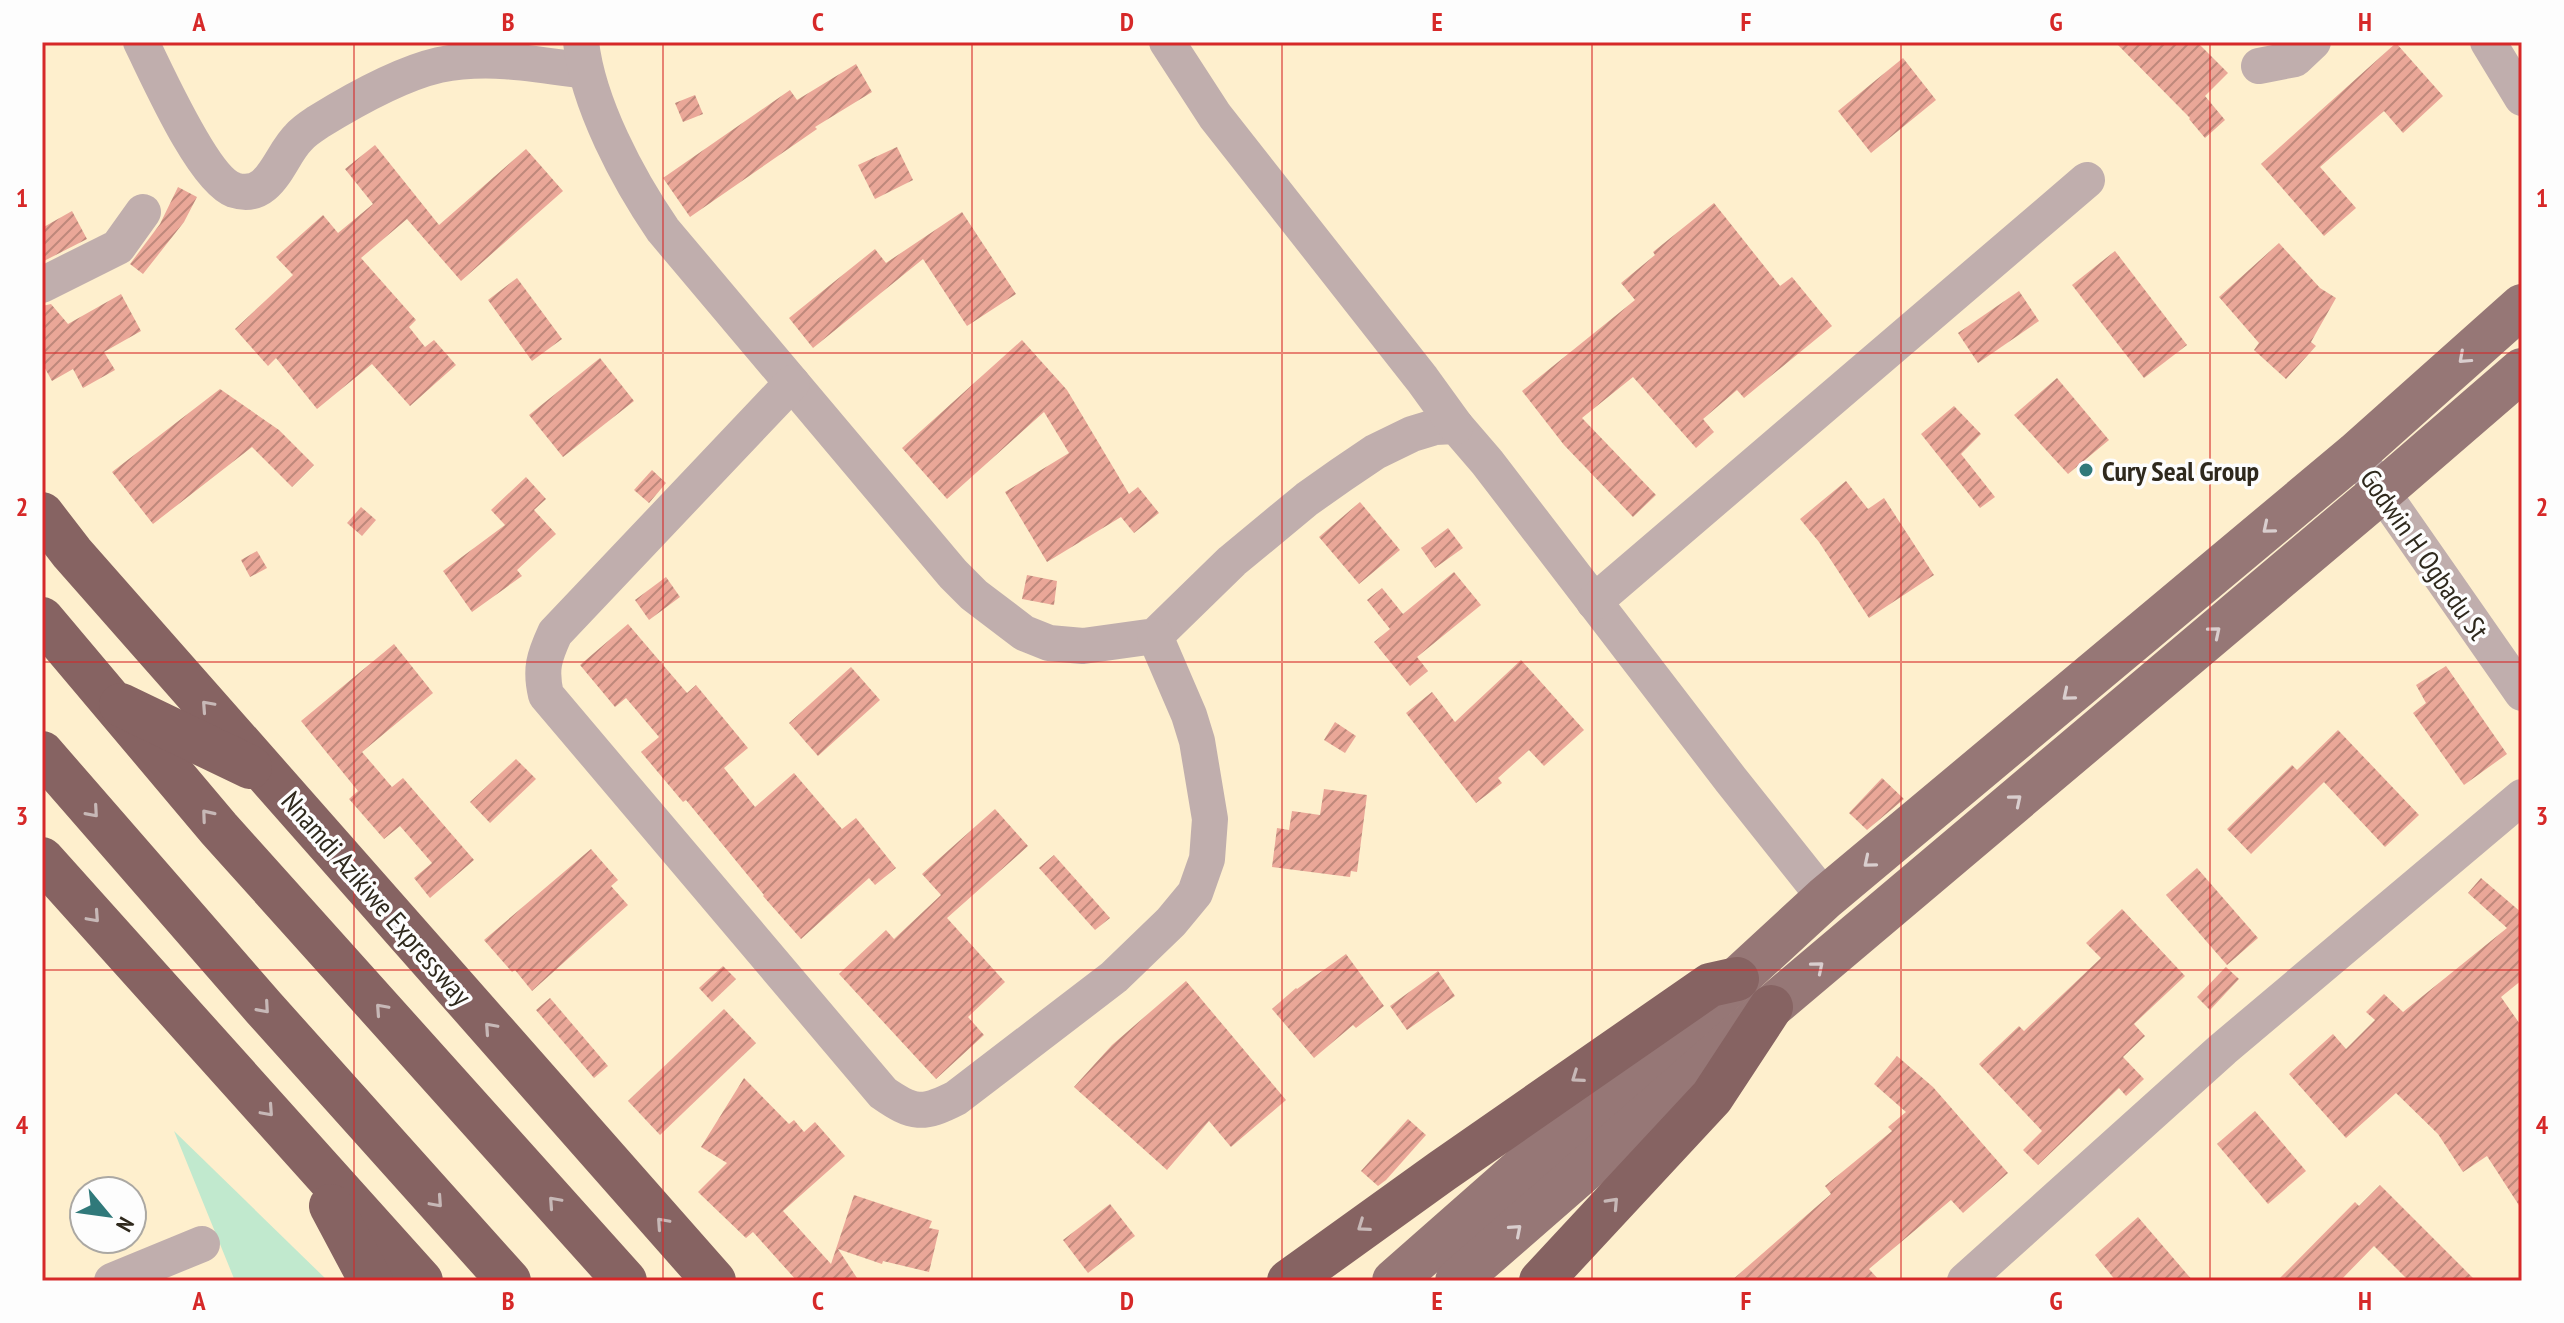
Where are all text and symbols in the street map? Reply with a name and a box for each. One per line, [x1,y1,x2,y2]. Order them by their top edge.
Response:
text: A [191,5,206,38]
text: B [502,5,515,38]
text: C [812,5,824,38]
text: D [1120,5,1134,38]
text: E [1431,5,1443,38]
text: F [1741,5,1752,38]
text: G [2049,5,2063,38]
text: H [2358,5,2372,38]
text: 1 [16,181,28,214]
text: 1 [2536,181,2548,214]
one-way arrow [2458,348,2473,362]
place label: Cury Seal Group [2102,452,2259,489]
marker: Cury Seal Group [2077,461,2095,479]
street label: Godwin H Ogbadu St [2352,461,2498,647]
text: 2 [16,490,28,523]
text: 2 [2536,490,2548,523]
one-way arrow [2262,518,2277,533]
one-way arrow [2206,627,2220,642]
one-way arrow [2063,685,2077,700]
one-way arrow [203,701,217,716]
street label: Nnamdi Azikiwe Expressway [274,783,480,1013]
one-way arrow [2007,795,2022,810]
text: 3 [16,799,28,832]
text: 3 [2536,799,2548,832]
one-way arrow [83,802,98,817]
one-way arrow [202,810,217,824]
one-way arrow [1863,852,1878,867]
one-way arrow [84,908,99,923]
one-way arrow [1808,962,1823,977]
one-way arrow [254,998,269,1013]
one-way arrow [376,1003,390,1018]
one-way arrow [485,1022,499,1037]
one-way arrow [1571,1067,1585,1082]
one-way arrow [258,1101,272,1116]
text: 4 [16,1108,29,1141]
text: 4 [2536,1108,2549,1141]
north arrow [68,1175,148,1255]
one-way arrow [428,1192,442,1207]
one-way arrow [550,1197,564,1212]
one-way arrow [1604,1198,1618,1213]
text: N [110,1213,141,1237]
one-way arrow [1358,1216,1372,1231]
one-way arrow [657,1217,672,1232]
one-way arrow [1506,1225,1521,1240]
text: A [191,1284,206,1317]
text: B [502,1284,515,1317]
text: C [812,1284,824,1317]
text: D [1120,1284,1134,1317]
text: E [1431,1284,1443,1317]
text: F [1741,1284,1752,1317]
text: G [2049,1284,2063,1317]
text: H [2358,1284,2372,1317]

